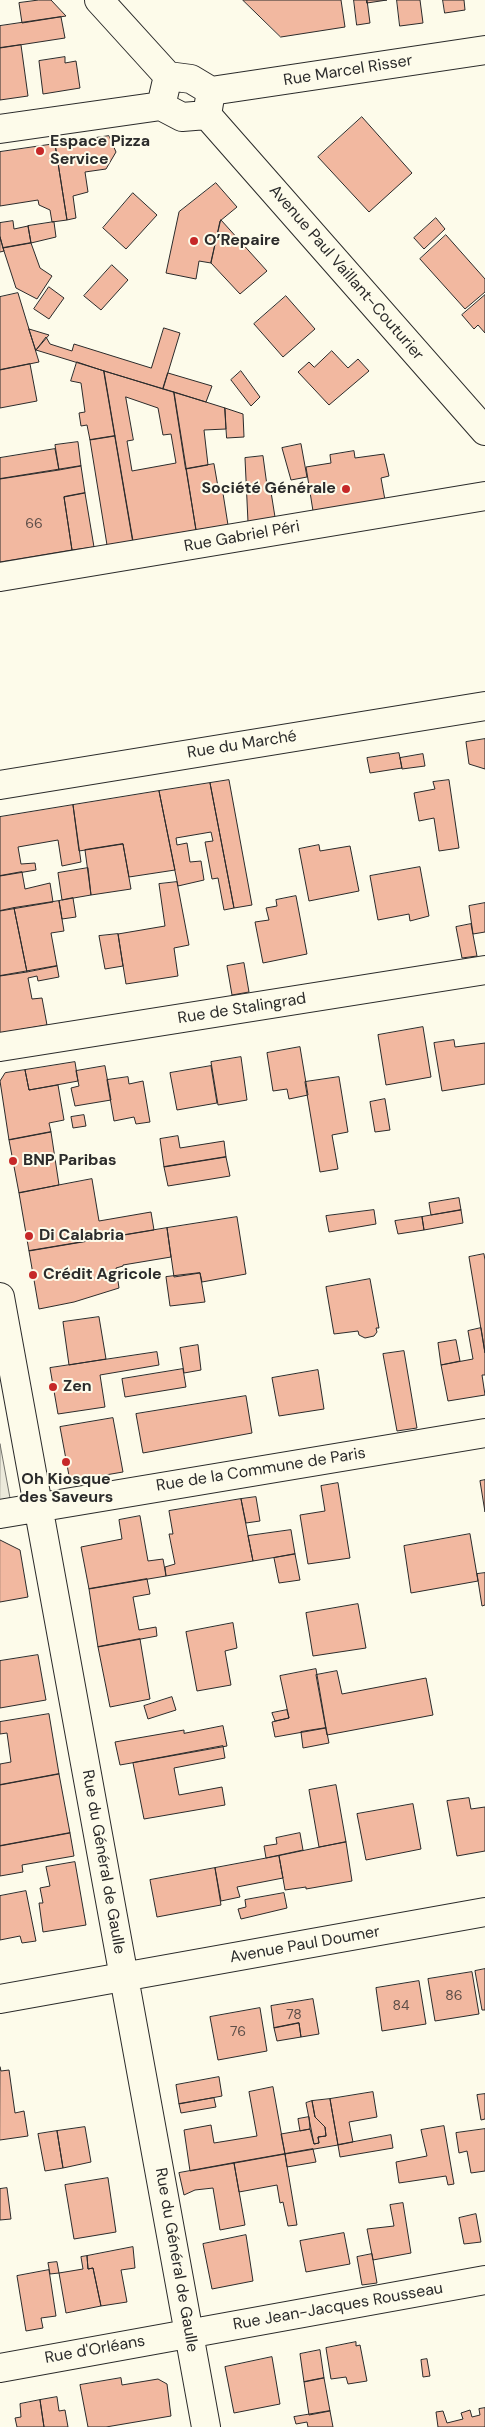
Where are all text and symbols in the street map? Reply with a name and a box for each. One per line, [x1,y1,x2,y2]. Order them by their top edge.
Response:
street label: Rue Marcel Risser [282,51,414,91]
place label: Espace Pizza Service [50,132,150,170]
marker: Espace Pizza Service [34,145,46,157]
street label: Avenue Paul Vaillant-Couturier [265,181,427,365]
place label: O’Repaire [204,231,280,251]
marker: O’Repaire [188,235,200,247]
place label: Société Générale [201,479,336,499]
marker: Société Générale [340,483,352,495]
house number: 66 [25,516,43,532]
street label: Rue Gabriel Péri [183,517,301,557]
street label: Rue du Marché [186,727,298,763]
street label: Rue de Stalingrad [176,989,308,1029]
place label: BNP Paribas [23,1151,116,1171]
marker: BNP Paribas [7,1155,19,1167]
place label: Di Calabria [39,1226,124,1246]
marker: Di Calabria [23,1230,35,1242]
place label: Crédit Agricole [43,1265,162,1285]
marker: Crédit Agricole [27,1269,39,1281]
place label: Zen [63,1377,92,1397]
marker: Zen [47,1381,59,1393]
street label: Rue de la Commune de Paris [155,1444,367,1496]
marker: Oh Kiosque des Saveurs [60,1456,72,1468]
place label: Oh Kiosque des Saveurs [19,1470,113,1508]
street label: Rue du Général de Gaulle [77,1768,129,1956]
street label: Avenue Paul Doumer [228,1922,382,1968]
house number: 86 [445,1988,463,2004]
house number: 84 [392,1998,410,2014]
house number: 78 [286,2007,302,2023]
house number: 76 [230,2024,246,2040]
street label: Rue du Général de Gaulle [150,2166,202,2354]
street label: Rue Jean-Jacques Rousseau [232,2279,444,2335]
street label: Rue d'Orléans [43,2332,147,2368]

